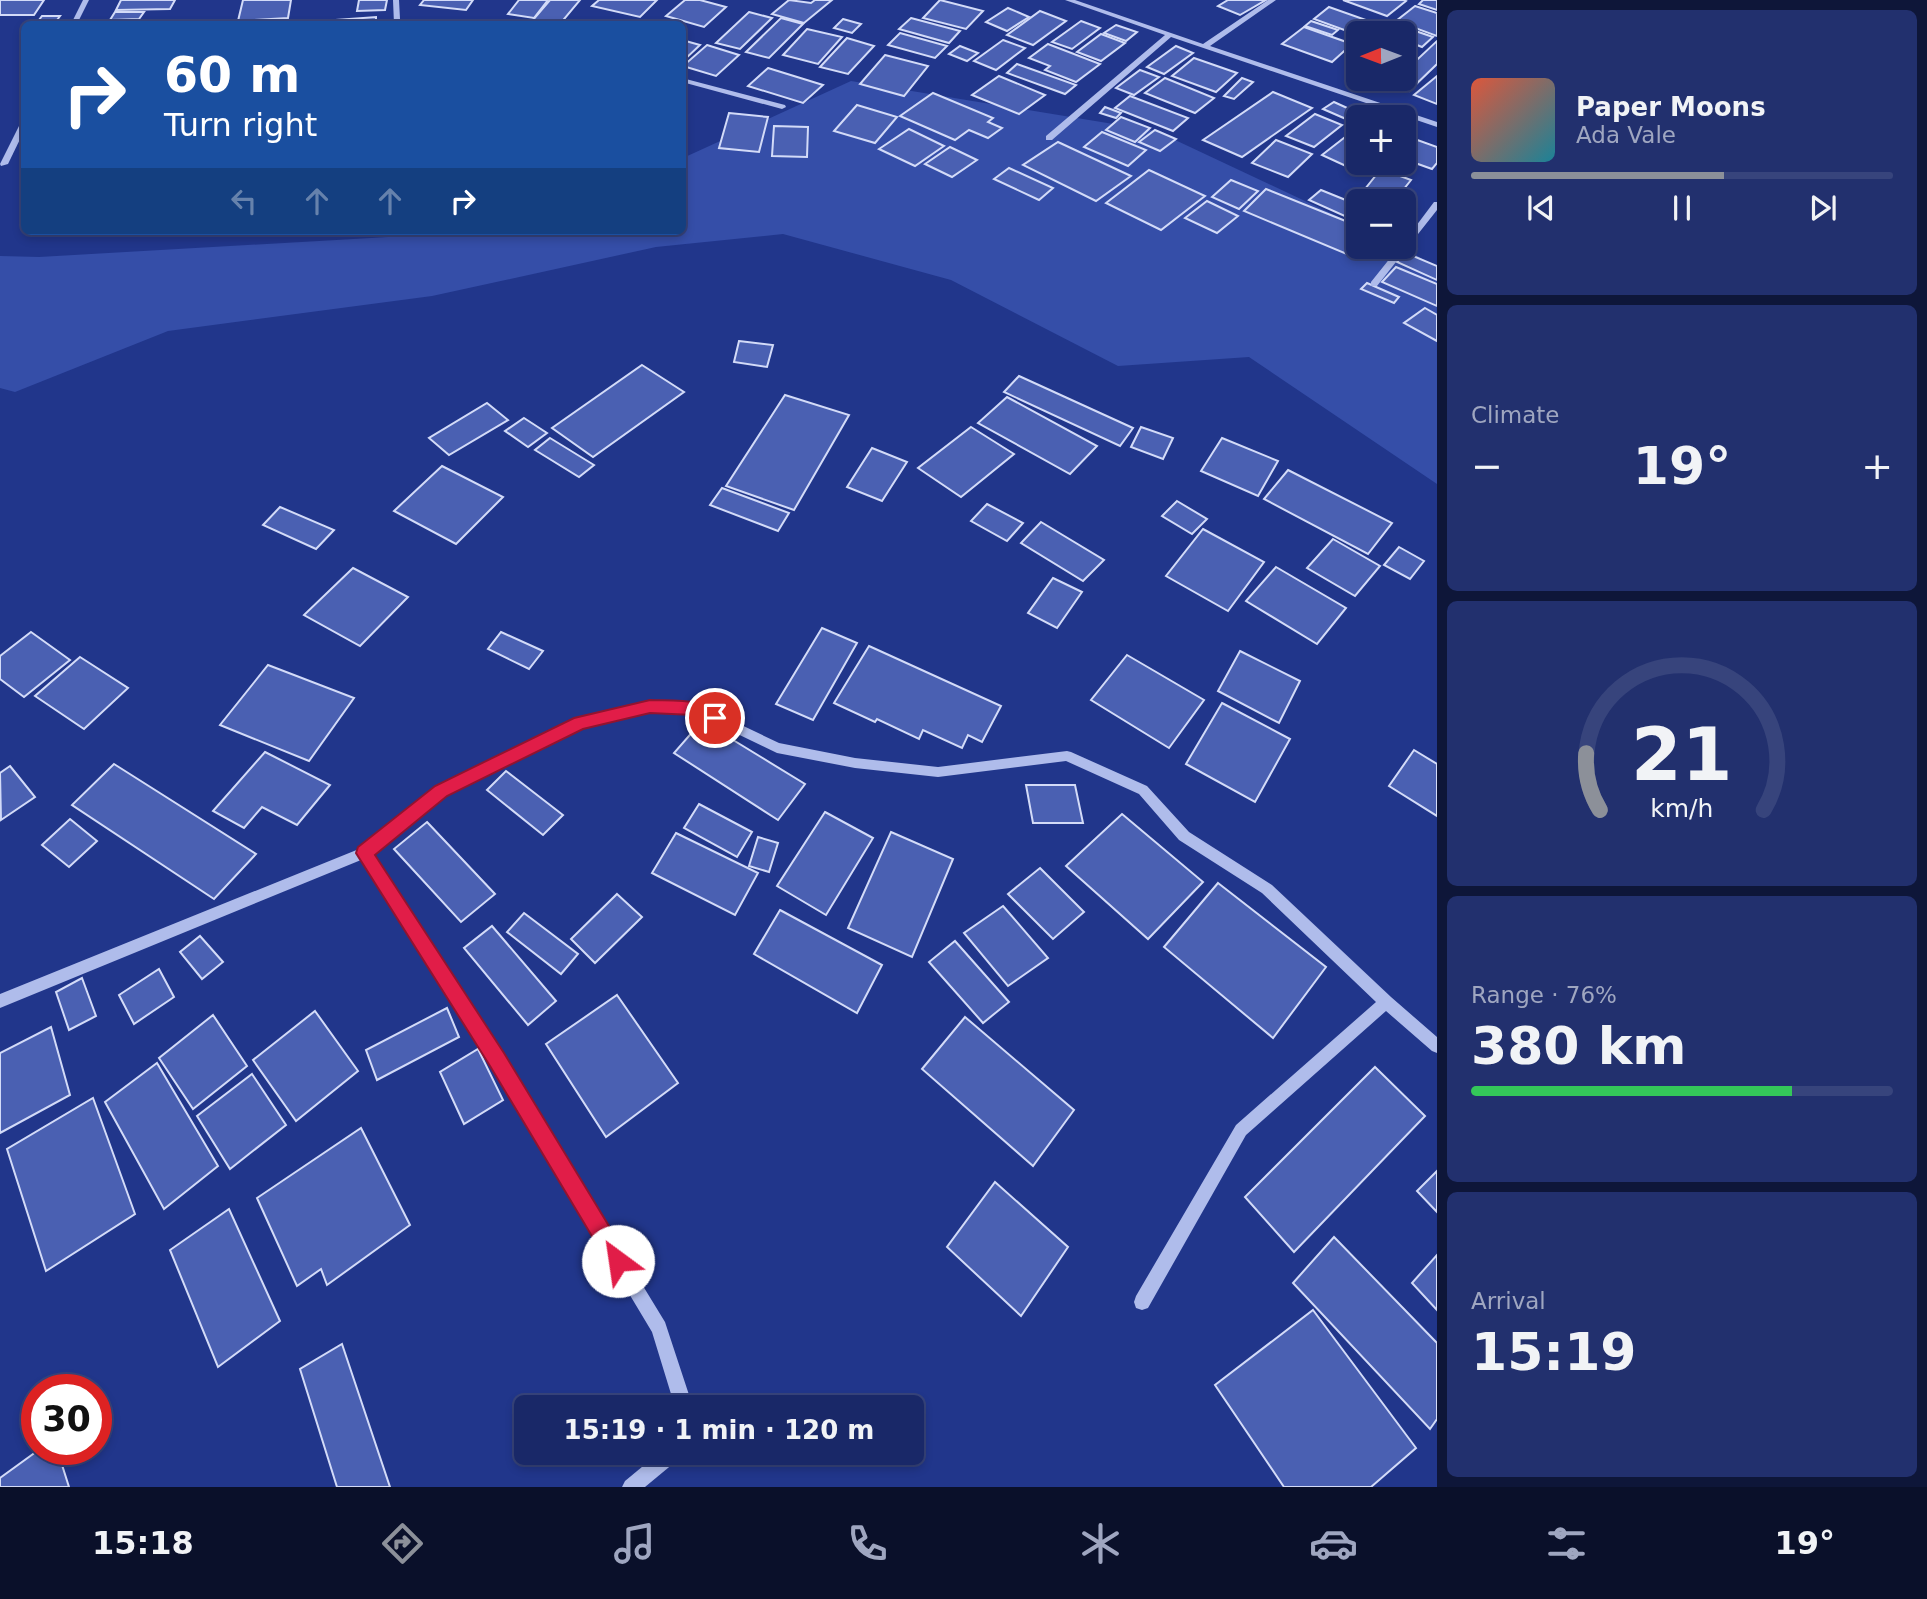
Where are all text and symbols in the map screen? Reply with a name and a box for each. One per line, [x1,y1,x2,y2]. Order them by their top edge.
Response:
north arrow [1346,21,1416,91]
map controls [1346,21,1416,259]
text: 60 m [164,47,300,104]
icon: right [49,49,140,140]
text: Paper Moons [1576,92,1766,122]
button: + [1346,105,1416,175]
text: Turn right [164,106,317,144]
text: Ada Vale [1576,122,1676,148]
icon: left [225,182,263,220]
icon: ahead [298,182,336,220]
icon: ahead [371,182,409,220]
icon: right [444,182,482,220]
button: − [1346,189,1416,259]
icon: previous [1522,189,1560,227]
icon: pause [1663,189,1701,227]
icon: next [1804,189,1842,227]
text: Climate [1471,402,1560,428]
text: 19° [1633,436,1731,496]
text: − [1471,444,1503,488]
text: + [1861,444,1893,488]
pin [685,688,745,748]
icon: arrive [696,699,734,737]
text: 21 [1631,712,1733,797]
text: km/h [1650,793,1714,822]
text: Range · 76% [1471,982,1617,1008]
text: 380 km [1471,1016,1686,1076]
position arrow [581,1224,655,1298]
text: Arrival [1471,1288,1546,1314]
text: 15:19 [1471,1322,1637,1382]
speed limit sign: 30 [21,1374,112,1465]
text: 15:19 · 1 min · 120 m [564,1415,874,1445]
icon: directions [378,1519,427,1568]
icon: music [610,1519,659,1568]
icon: phone [843,1519,892,1568]
icon: climate [1076,1519,1125,1568]
icon: car [1309,1519,1358,1568]
icon: filters [1542,1519,1591,1568]
text: 15:18 [92,1524,194,1562]
text: 19° [1774,1524,1835,1562]

